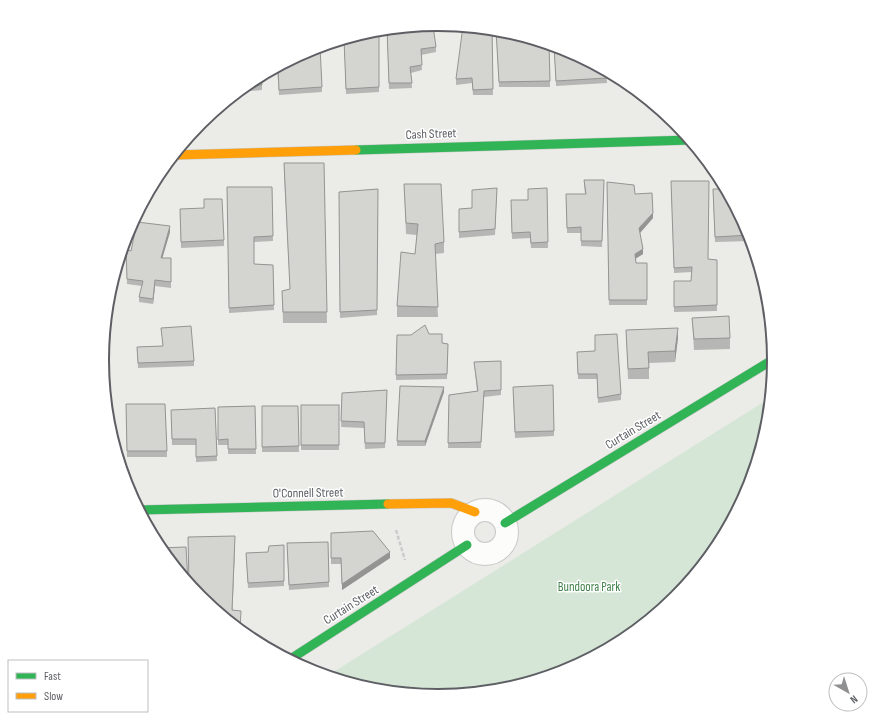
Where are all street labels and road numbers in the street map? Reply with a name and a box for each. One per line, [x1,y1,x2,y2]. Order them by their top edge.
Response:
street label: Cash Street [405,125,457,143]
street label: Curtain Street [602,407,664,453]
street label: O'Connell Street [272,484,344,502]
street label: Curtain Street [320,582,382,628]

